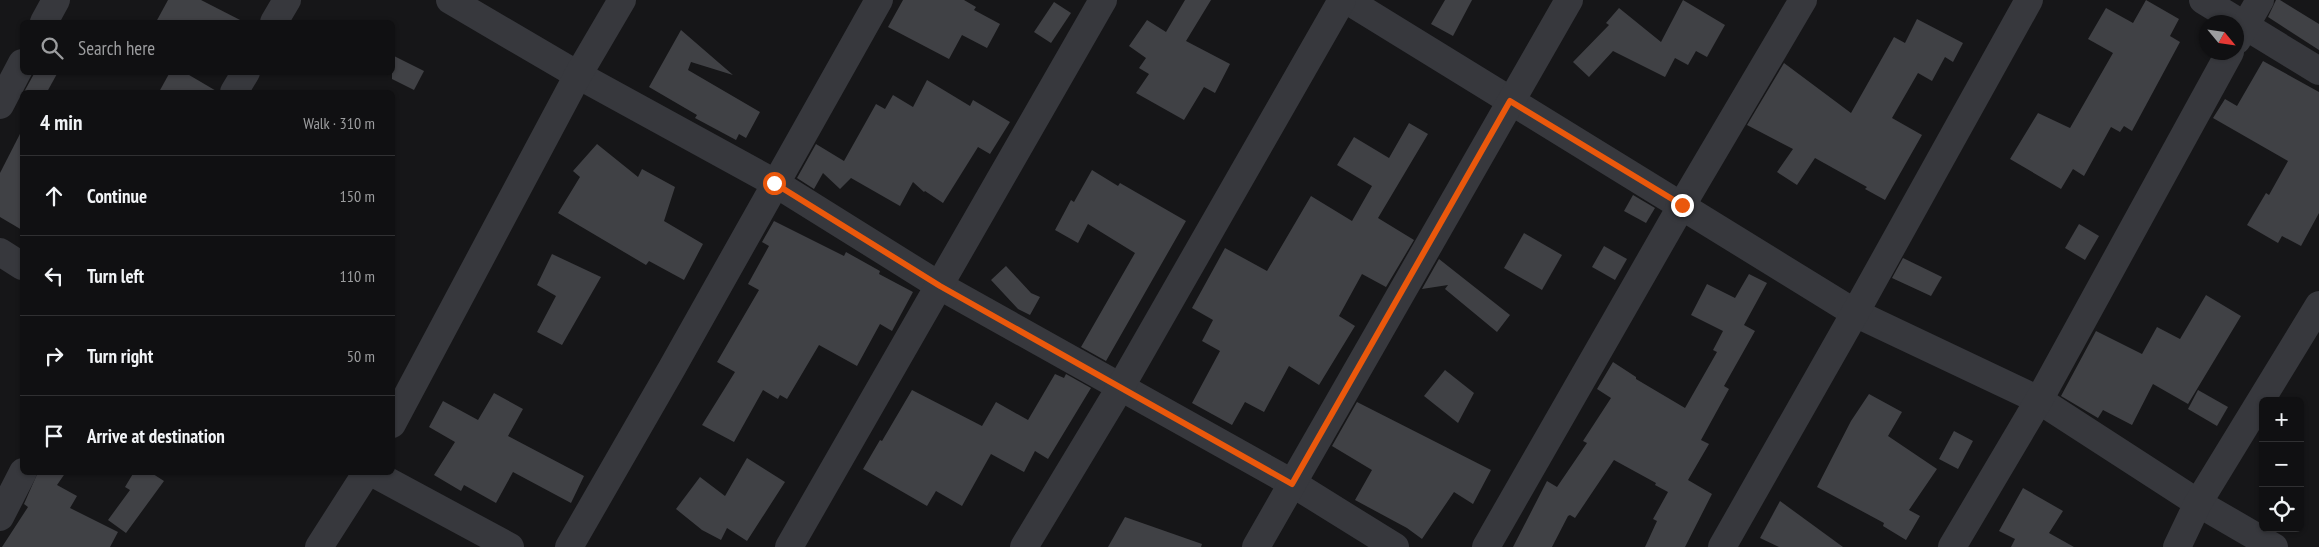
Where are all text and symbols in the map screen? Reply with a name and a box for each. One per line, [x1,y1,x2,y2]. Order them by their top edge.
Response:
north arrow [2199,15,2244,60]
search box [20,20,395,75]
icon: search [38,34,66,62]
text: Search here [78,36,155,60]
text: 4 min [40,109,82,136]
text: Walk · 310 m [303,113,375,133]
route start [763,172,786,195]
icon: ahead [40,182,68,210]
text: Continue [87,184,147,208]
text: 150 m [340,186,375,206]
route end [1671,194,1694,217]
icon: left [40,262,68,290]
text: Turn left [87,264,144,288]
text: 110 m [340,266,375,286]
icon: right [40,342,68,370]
text: Turn right [87,344,153,368]
text: 50 m [347,346,375,366]
map controls [2259,397,2304,532]
button: + [2259,397,2304,442]
icon: arrive [40,422,68,450]
text: Arrive at destination [87,424,225,448]
button: − [2259,442,2304,487]
button: locate [2259,487,2304,532]

